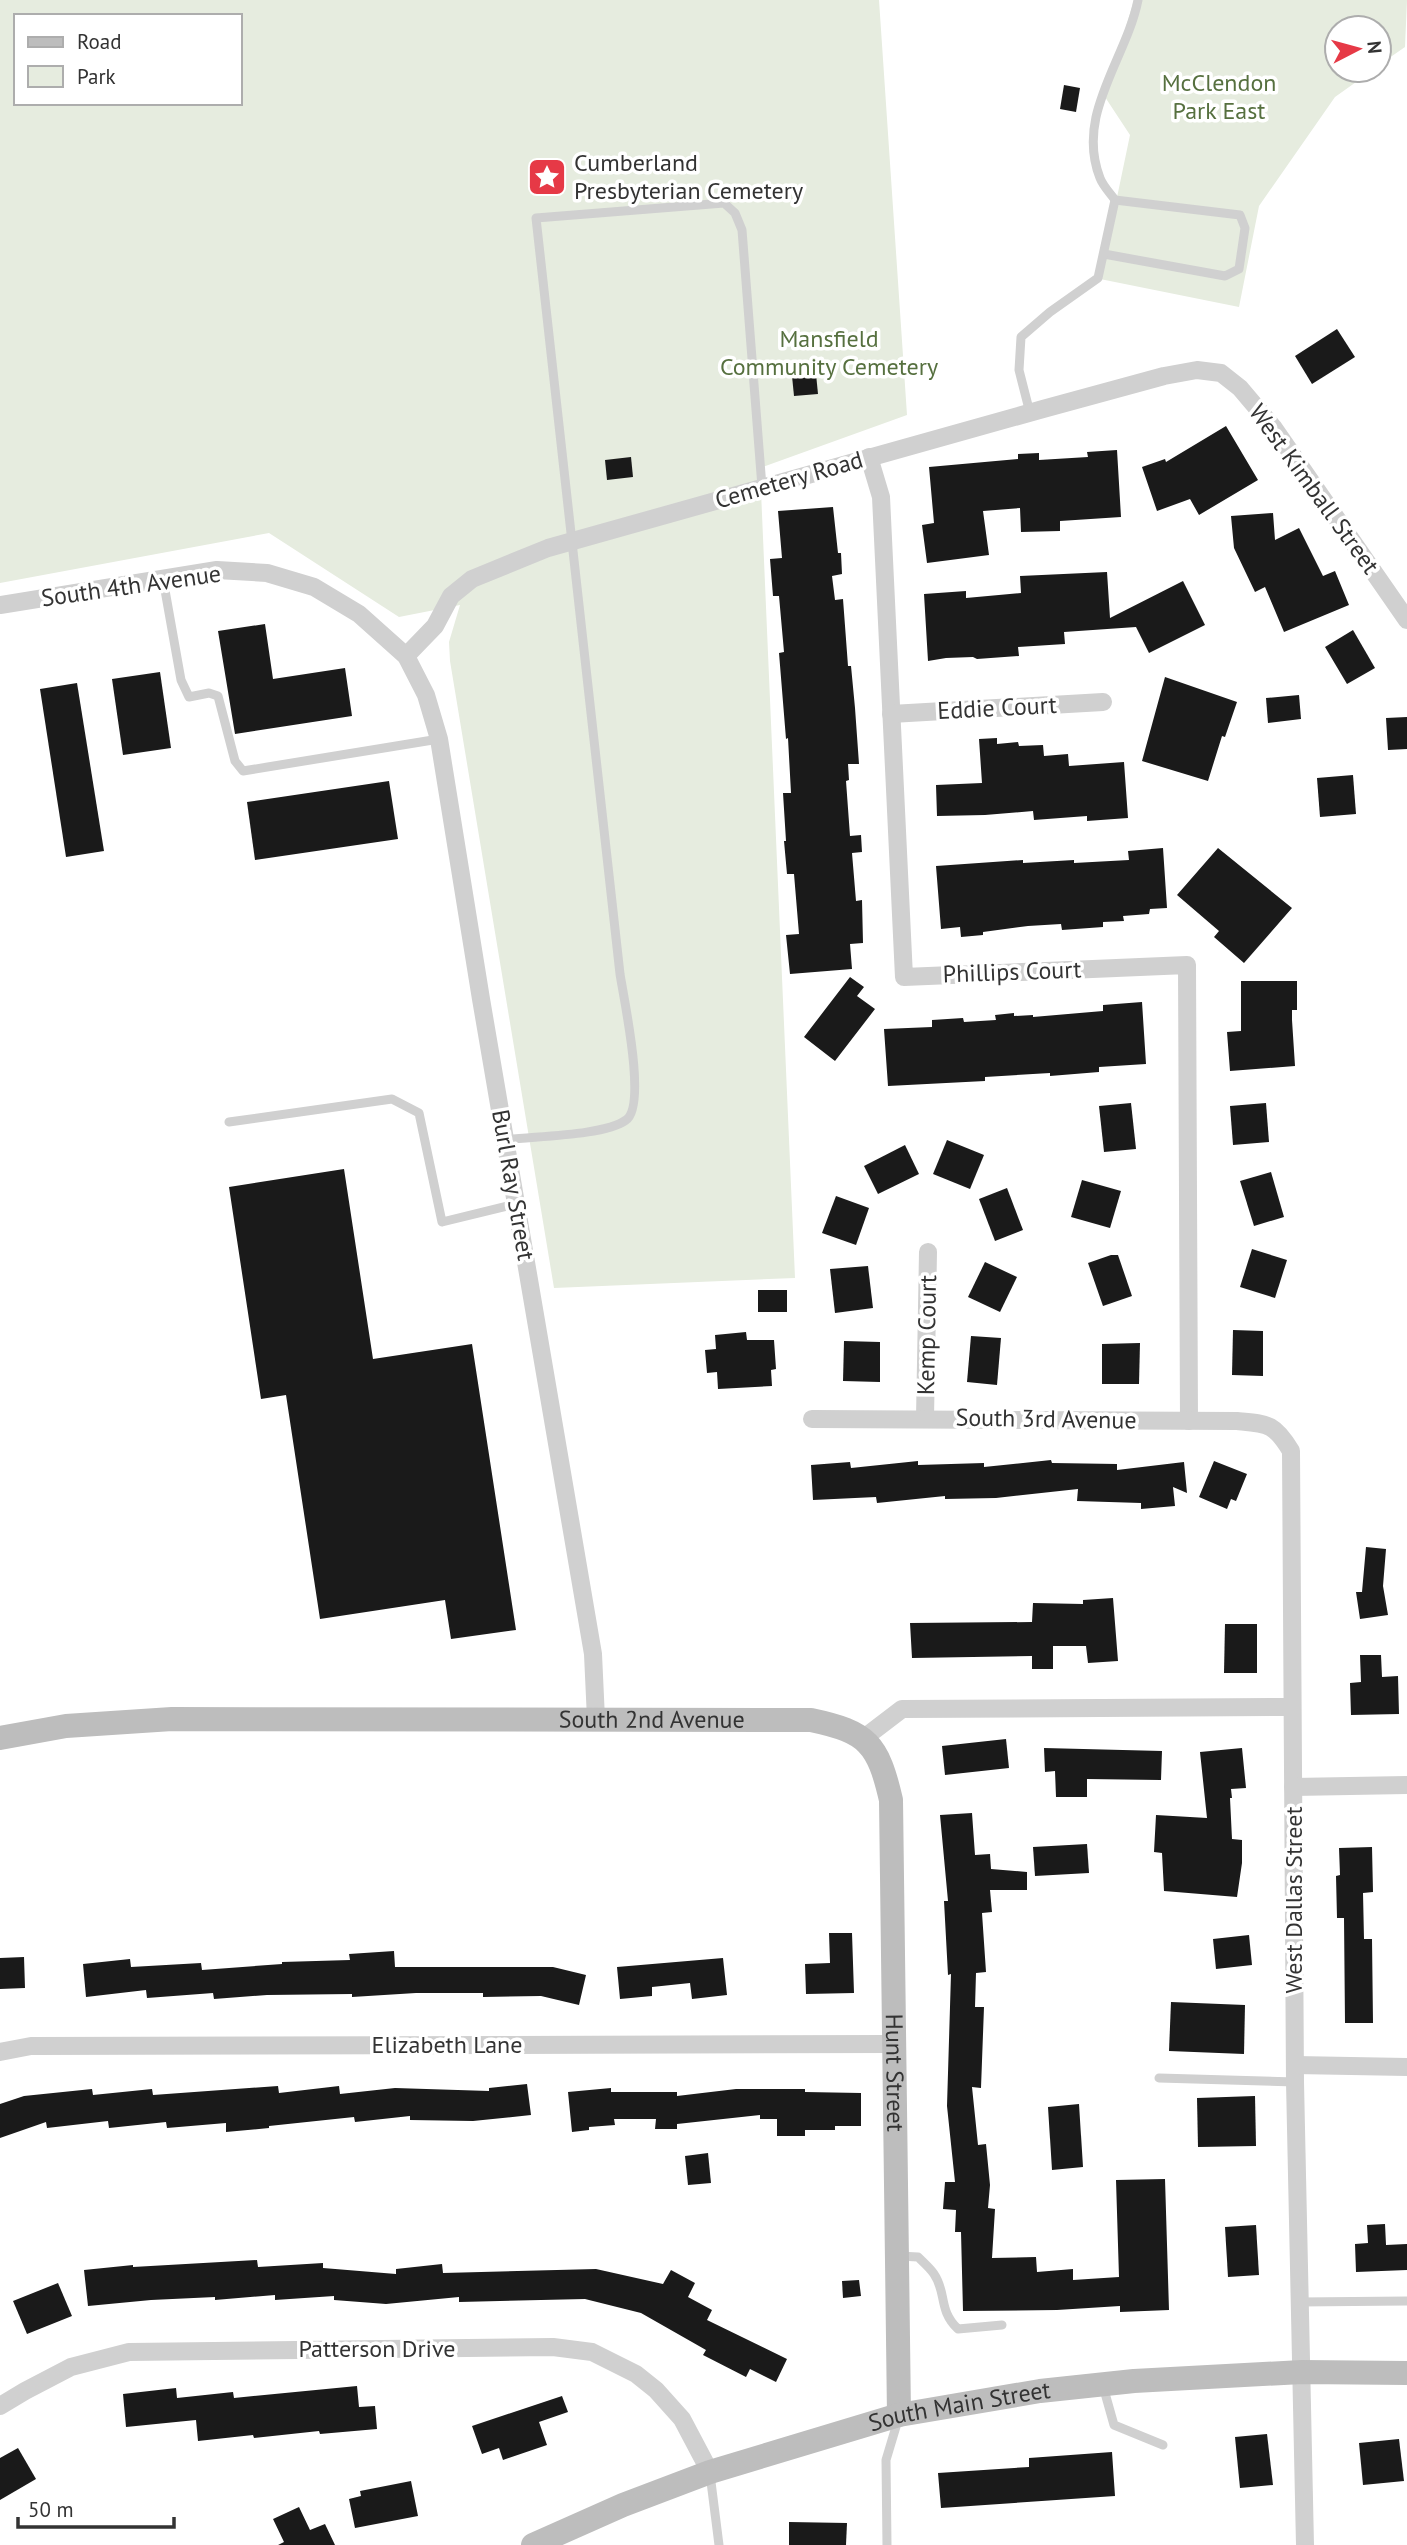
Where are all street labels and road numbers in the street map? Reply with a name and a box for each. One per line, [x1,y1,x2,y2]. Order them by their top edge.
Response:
street label: West Kimball Street [1242,398,1387,580]
street label: Cemetery Road [711,444,866,515]
street label: South 4th Avenue [39,558,223,613]
street label: Eddie Court [937,689,1057,726]
street label: Phillips Court [942,954,1082,989]
street label: Burl Ray Street [485,1107,542,1263]
street label: Kemp Court [910,1275,943,1395]
street label: South 3rd Avenue [955,1401,1137,1436]
street label: South 2nd Avenue [559,1704,745,1735]
street label: West Dallas Street [1278,1806,1309,1994]
street label: Hunt Street [879,2013,911,2132]
street label: Elizabeth Lane [372,2029,522,2060]
street label: Patterson Drive [298,2333,456,2364]
street label: South Main Street [865,2374,1052,2438]

